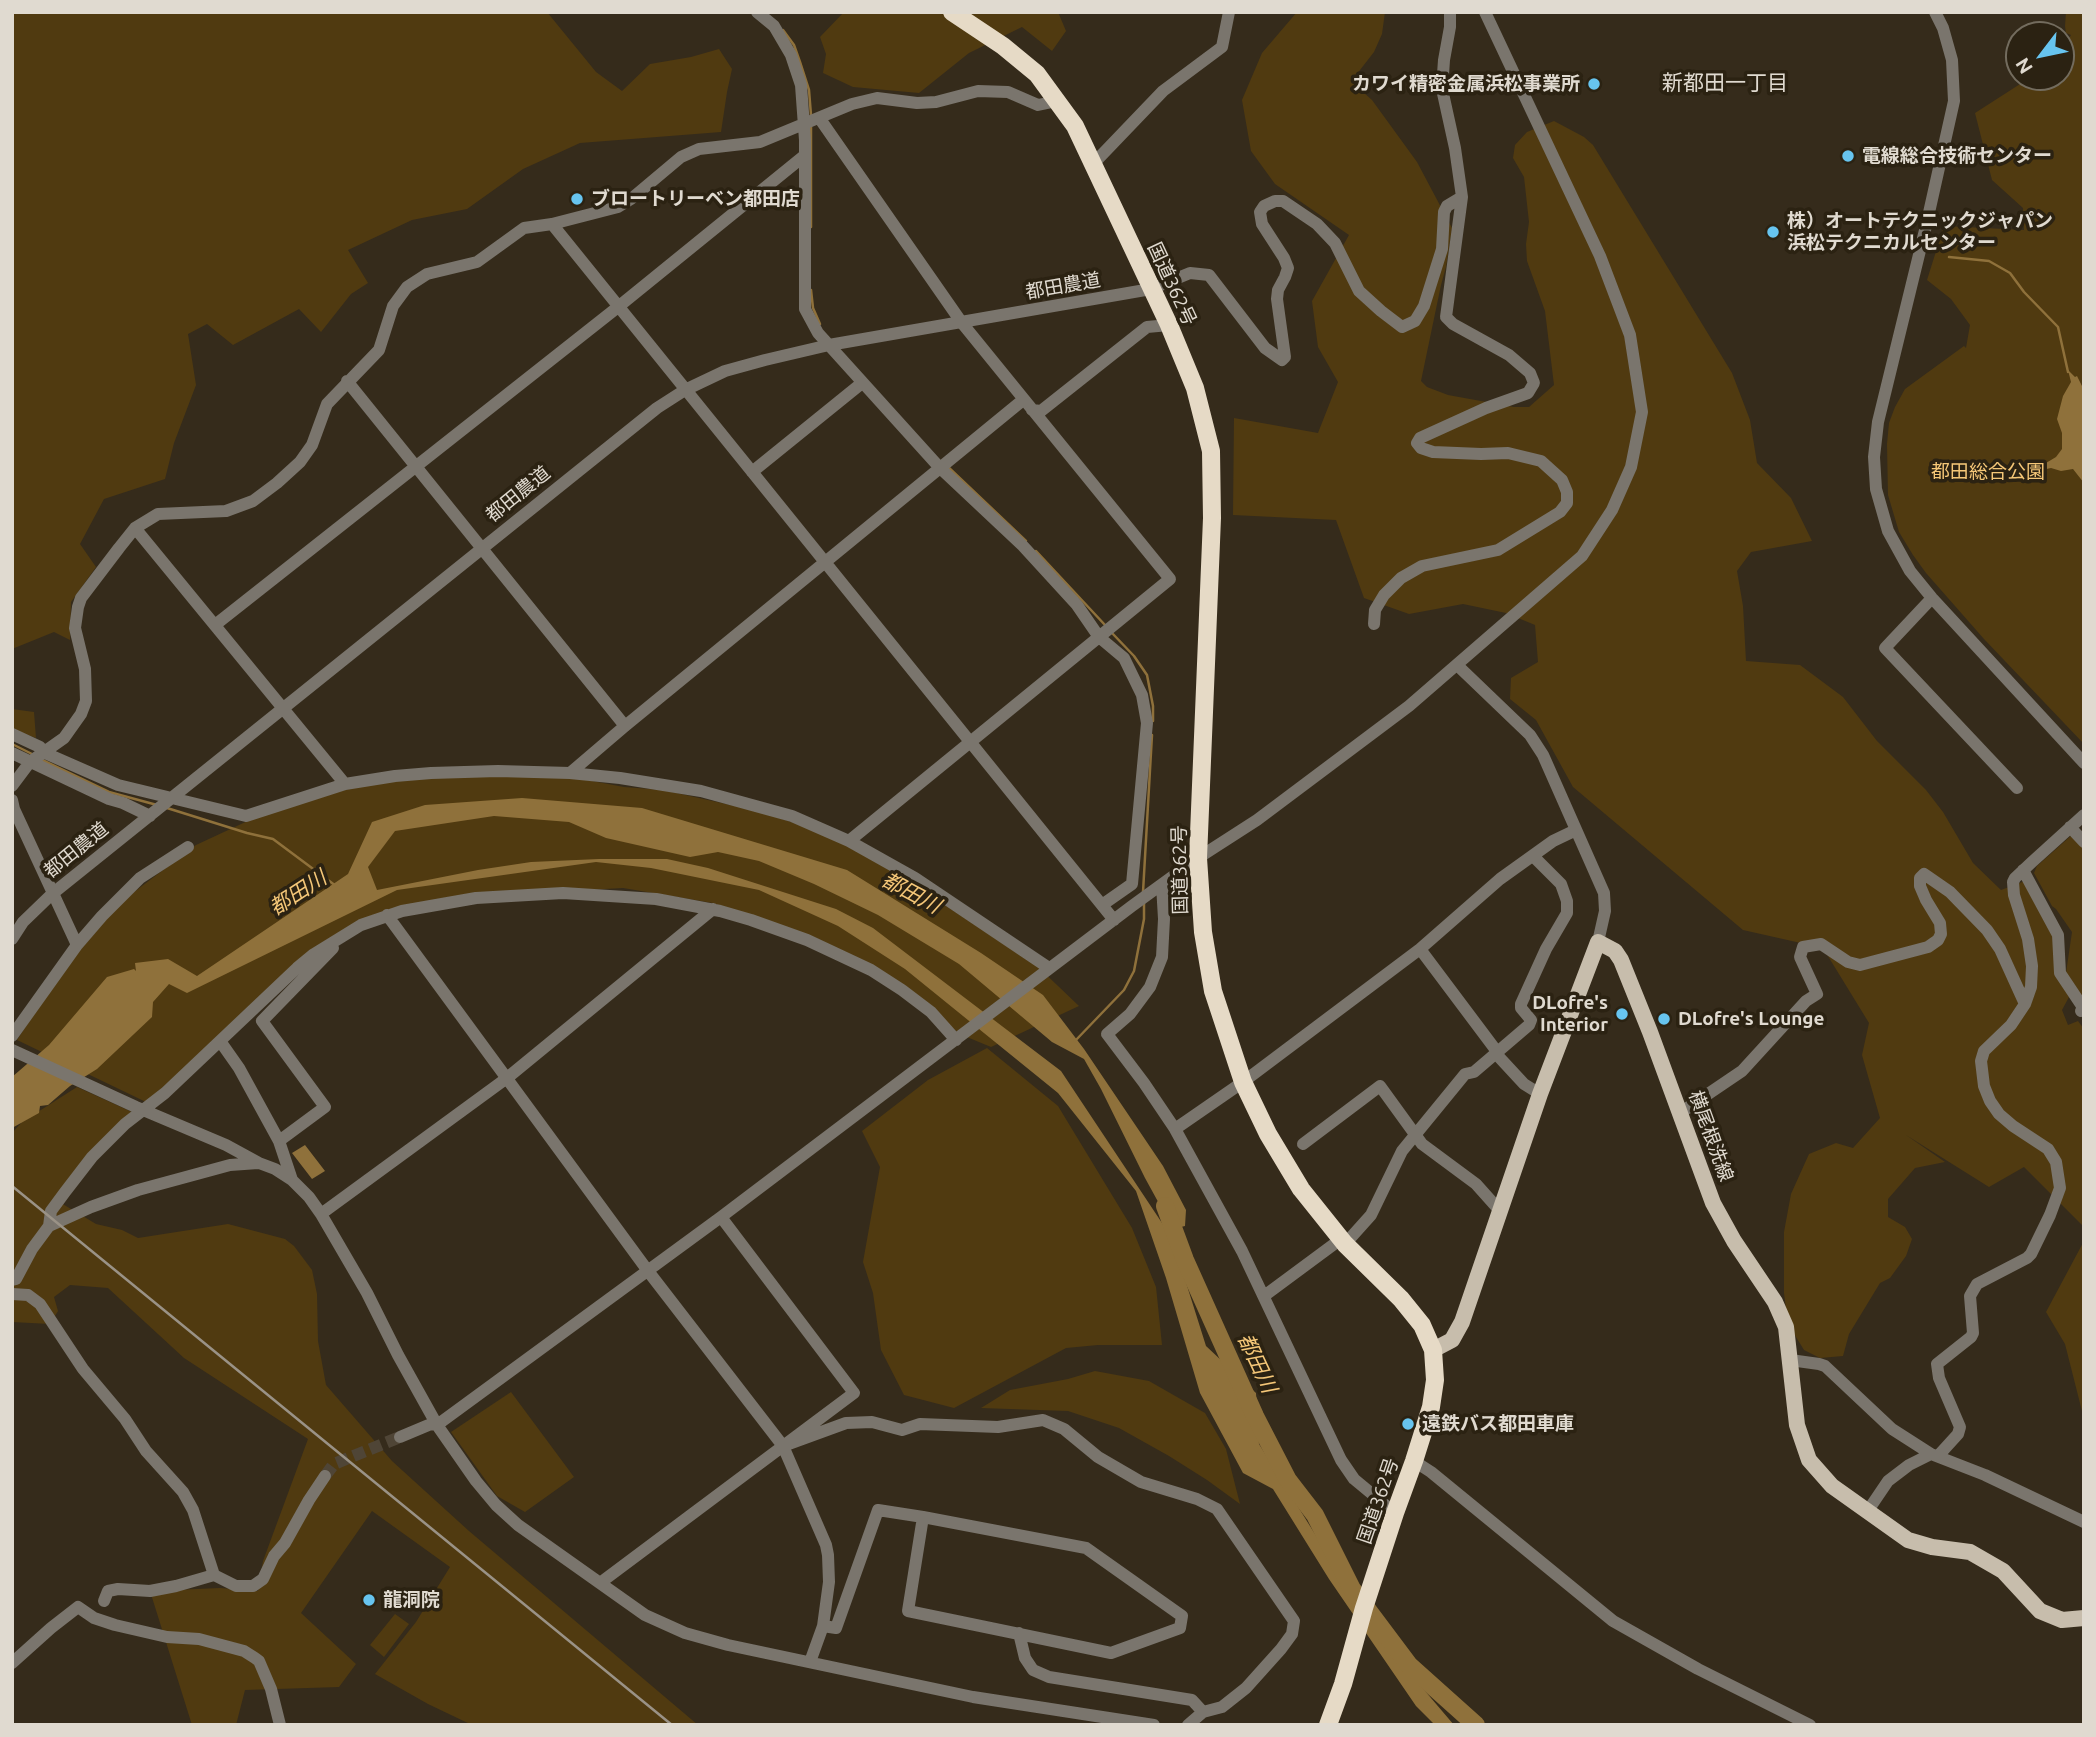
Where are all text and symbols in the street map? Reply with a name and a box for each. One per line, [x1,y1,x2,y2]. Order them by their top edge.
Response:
north arrow [2005,21,2075,91]
text: N [2011,54,2037,78]
district label: 新都田一丁目 [1662,70,1788,96]
place label: カワイ精密金属浜松事業所 [1352,73,1580,95]
marker: カワイ精密金属浜松事業所 [1586,76,1602,92]
place label: 電線総合技術センター [1862,145,2052,167]
marker: 電線総合技術センター [1840,148,1856,164]
place label: ブロートリーベン都田店 [591,188,800,210]
marker: ブロートリーベン都田店 [569,191,585,207]
place label: 株）オートテクニックジャパン 浜松テクニカルセンター [1787,210,2053,254]
marker: 株）オートテクニックジャパン 浜松テクニカルセンター [1765,224,1781,240]
street label: 国道362号 [1143,239,1201,329]
street label: 都田農道 [1024,268,1102,304]
street label: 都田農道 [481,461,555,527]
park label: 都田総合公園 [1931,461,2045,483]
street label: 都田農道 [39,817,113,883]
street label: 国道362号 [1168,825,1192,915]
water label: 都田川 [265,865,331,921]
water label: 都田川 [877,867,945,919]
place label: DLofre's Interior [1532,992,1608,1036]
marker: DLofre's Interior [1614,1006,1630,1022]
place label: DLofre's Lounge [1678,1008,1825,1030]
marker: DLofre's Lounge [1656,1011,1672,1027]
street label: 横尾根洗線 [1684,1087,1738,1185]
water label: 都田川 [1232,1329,1282,1397]
place label: 遠鉄バス都田車庫 [1422,1413,1574,1435]
marker: 遠鉄バス都田車庫 [1400,1416,1416,1432]
street label: 国道362号 [1353,1455,1403,1547]
place label: 龍洞院 [383,1589,440,1611]
marker: 龍洞院 [361,1592,377,1608]

